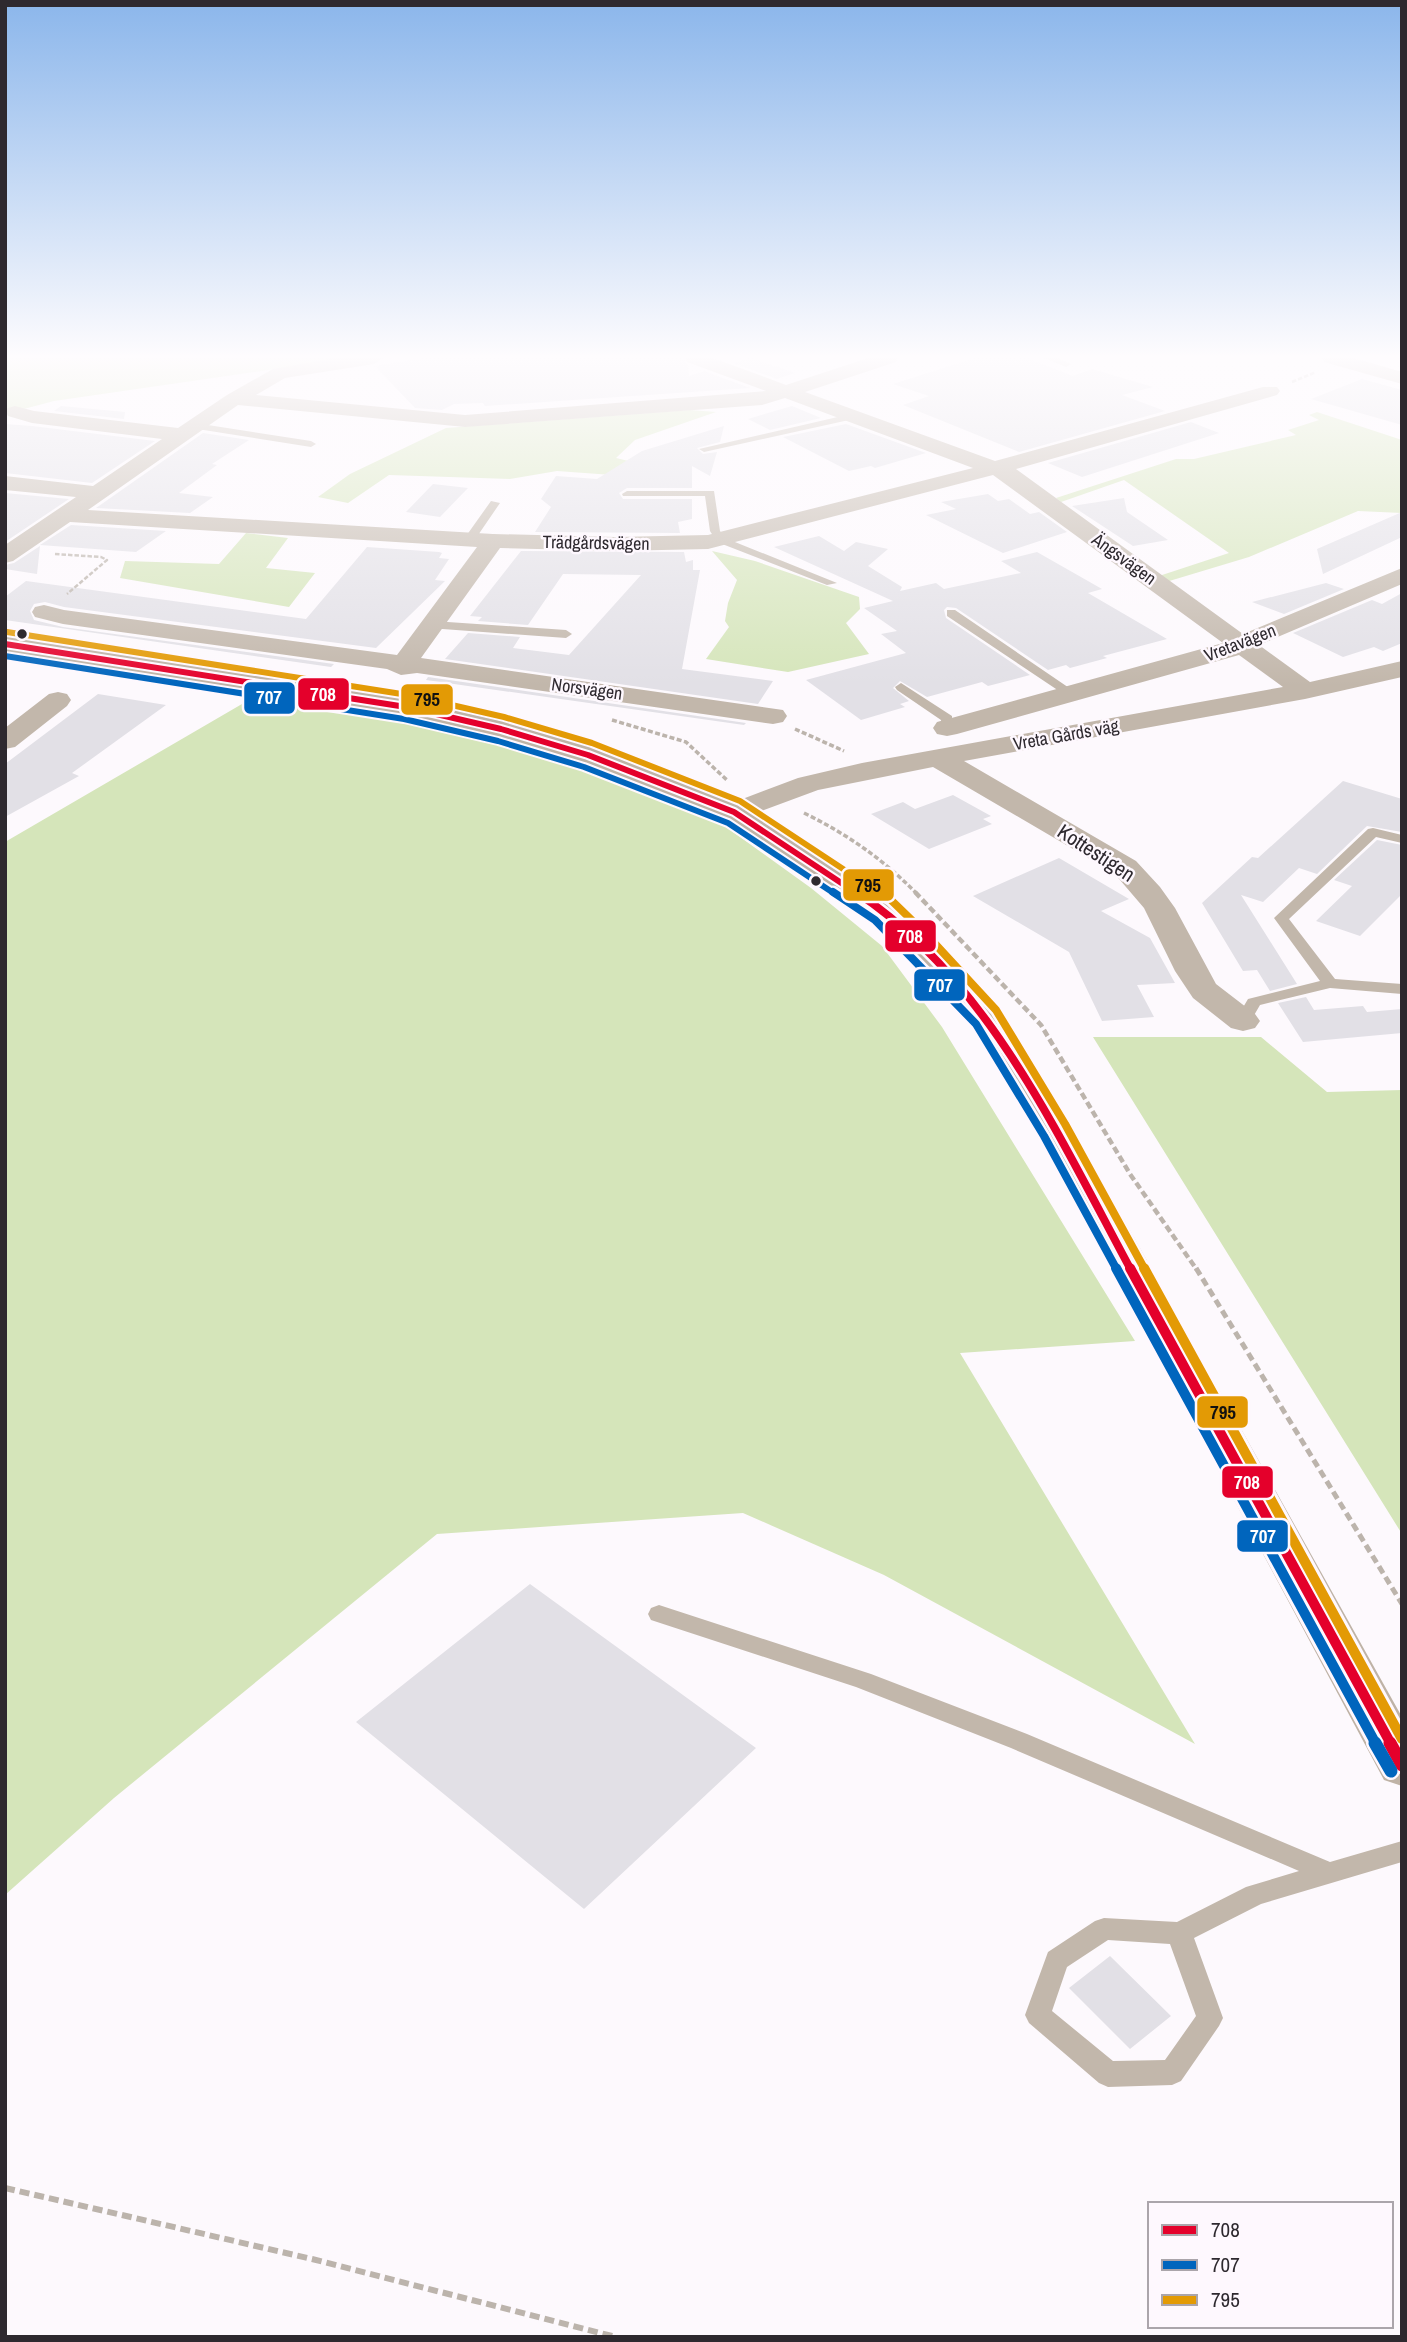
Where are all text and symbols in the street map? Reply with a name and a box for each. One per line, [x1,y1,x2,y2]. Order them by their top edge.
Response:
street label: Ängsvägen [1086,526,1162,590]
street label: Trädgårdsvägen [542,529,650,556]
street label: Vretavägen [1200,617,1279,668]
unlabelled marker [15,627,29,641]
street label: Norsvägen [550,671,624,706]
line badge: 708 [297,677,350,711]
line badge: 707 [243,681,296,715]
text: 708 [310,681,336,707]
line badge: 795 [400,683,454,716]
text: 707 [256,684,282,710]
text: 795 [414,686,440,712]
street label: Vreta Gårds väg [1011,713,1122,756]
street label: Kottestigen [1052,817,1141,888]
line badge: 795 [842,868,895,902]
text: 795 [855,872,881,898]
unlabelled marker [809,874,823,888]
line badge: 708 [884,919,937,953]
text: 708 [897,923,923,949]
line badge: 707 [913,968,966,1002]
text: 707 [927,972,953,998]
line badge: 795 [1196,1395,1249,1429]
text: 795 [1210,1399,1236,1425]
line badge: 708 [1221,1465,1274,1499]
text: 708 [1234,1469,1260,1495]
line badge: 707 [1236,1519,1289,1553]
text: 707 [1250,1523,1276,1549]
legend [1148,2202,1393,2328]
text: 708 [1211,2215,1240,2244]
text: 707 [1211,2250,1240,2279]
text: 795 [1211,2285,1240,2314]

